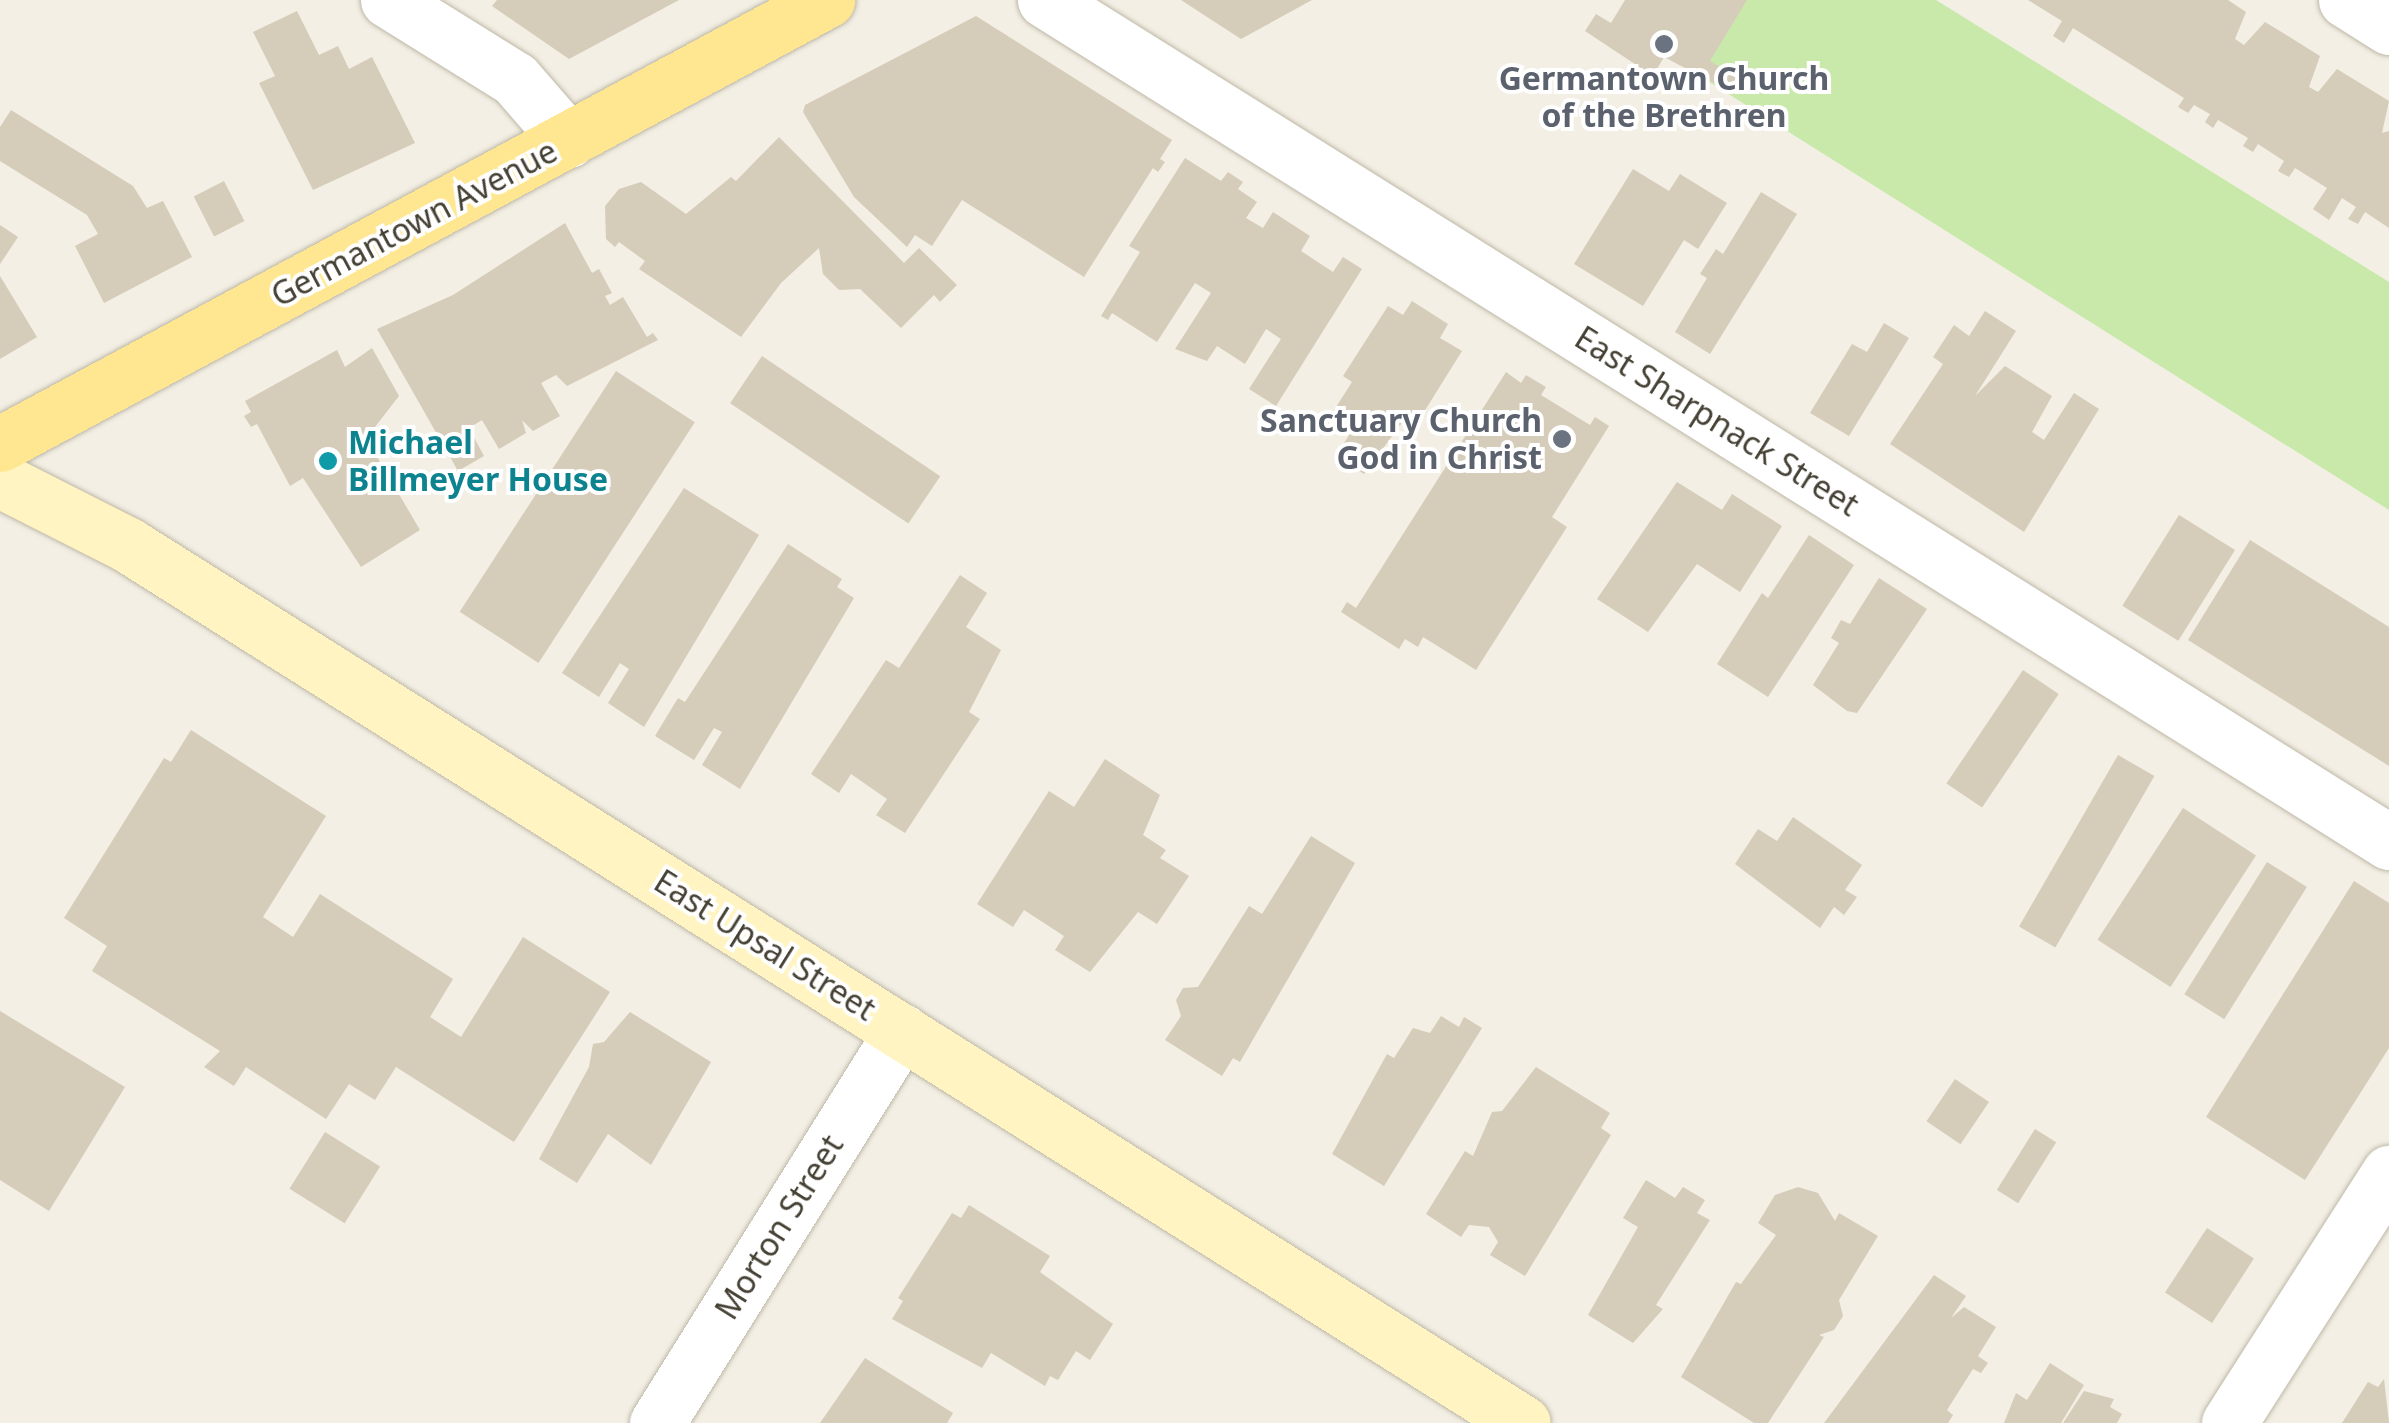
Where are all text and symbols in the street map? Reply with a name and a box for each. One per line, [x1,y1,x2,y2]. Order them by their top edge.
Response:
marker: Germantown Church of the Brethren [1653,33,1675,55]
place label: Germantown Church of the Brethren [1499,60,1829,135]
street label: Germantown Avenue [265,131,563,315]
street label: East Sharpnack Street [1568,318,1866,524]
place label: Sanctuary Church God in Christ [1260,402,1542,477]
place label: Michael Billmeyer House [348,424,608,499]
marker: Sanctuary Church God in Christ [1551,428,1573,450]
marker: Michael Billmeyer House [317,450,339,472]
street label: East Upsal Street [647,862,883,1028]
street label: Morton Street [707,1128,851,1326]

